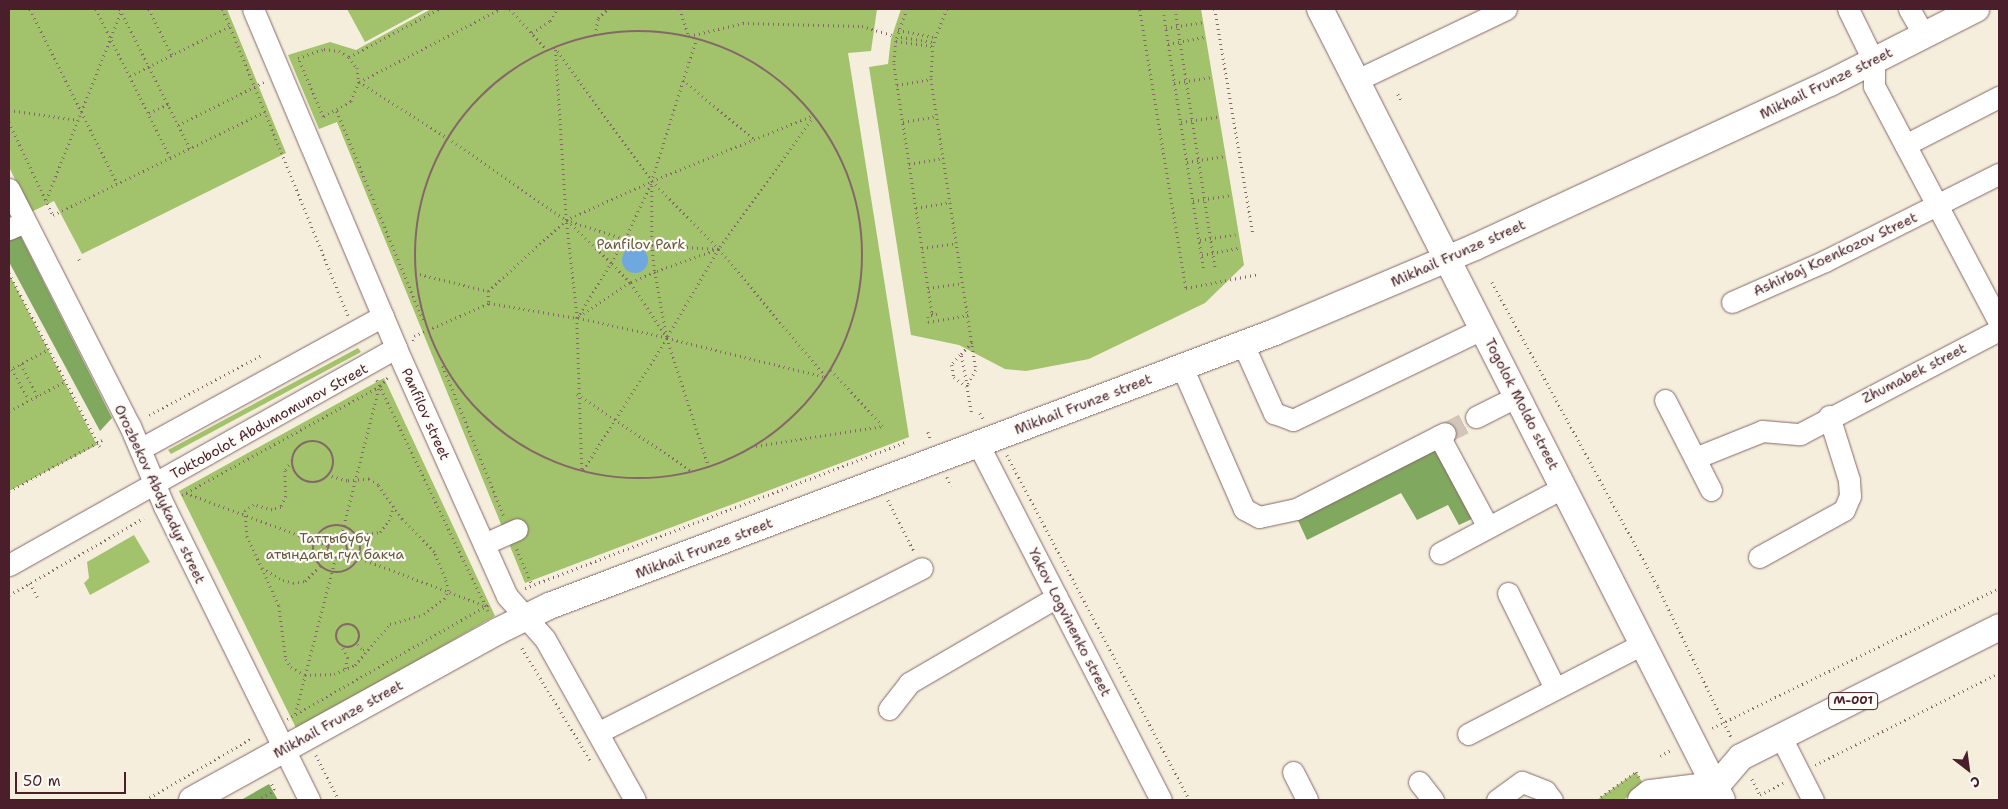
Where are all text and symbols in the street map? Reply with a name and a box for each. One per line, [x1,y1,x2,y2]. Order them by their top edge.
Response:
street label: Mikhail Frunze street [1757,44,1895,122]
street label: Ashirbaj Koenkozov Street [1750,209,1920,299]
street label: Mikhail Frunze street [1388,216,1528,290]
park label: Panfilov Park [597,236,685,252]
street label: Togolok Moldo street [1482,335,1562,473]
street label: Zhumabek street [1859,340,1969,406]
street label: Toktobolot Abdumomunov Street [167,360,371,482]
street label: Panfilov street [398,365,454,463]
street label: Mikhail Frunze street [1012,370,1154,438]
street label: Orozbekov Abdykadyr street [111,402,209,586]
street label: Mikhail Frunze street [633,514,775,582]
park label: Таттыбүбү атындагы гүл бакча [266,530,404,562]
street label: Yakov Logvinenko street [1025,545,1115,699]
street label: Mikhail Frunze street [270,676,406,762]
road number: М-001 [1828,691,1878,710]
north arrow [1943,744,1993,794]
scale bar [18,762,129,794]
text: 50 m [23,771,61,791]
text: С [1967,772,1984,792]

